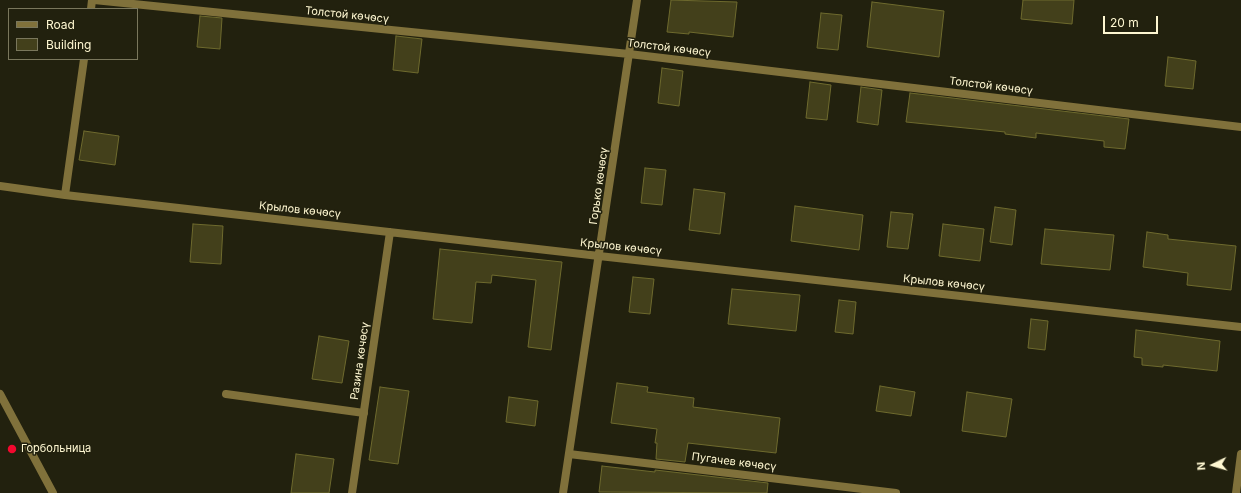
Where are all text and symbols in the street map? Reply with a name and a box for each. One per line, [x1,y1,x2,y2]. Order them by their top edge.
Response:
street label: Толстой көчөсү [304,4,390,26]
legend [8,8,138,60]
scale bar [1105,8,1160,34]
text: 20 m [1110,15,1139,30]
text: Road [46,17,75,32]
street label: Толстой көчөсү [626,36,712,60]
text: Building [46,37,91,52]
street label: Толстой көчөсү [948,74,1034,98]
street label: Горько көчөсү [587,146,611,226]
street label: Крылов көчөсү [258,199,342,221]
street label: Крылов көчөсү [579,236,663,258]
street label: Крылов көчөсү [902,272,986,294]
street label: Разина көчөсү [348,321,372,401]
place label: Горбольница [21,442,91,456]
marker: Горбольница [6,443,18,455]
north arrow [1193,445,1233,485]
street label: Пугачев көчөсү [691,450,777,474]
text: N [1194,461,1208,471]

